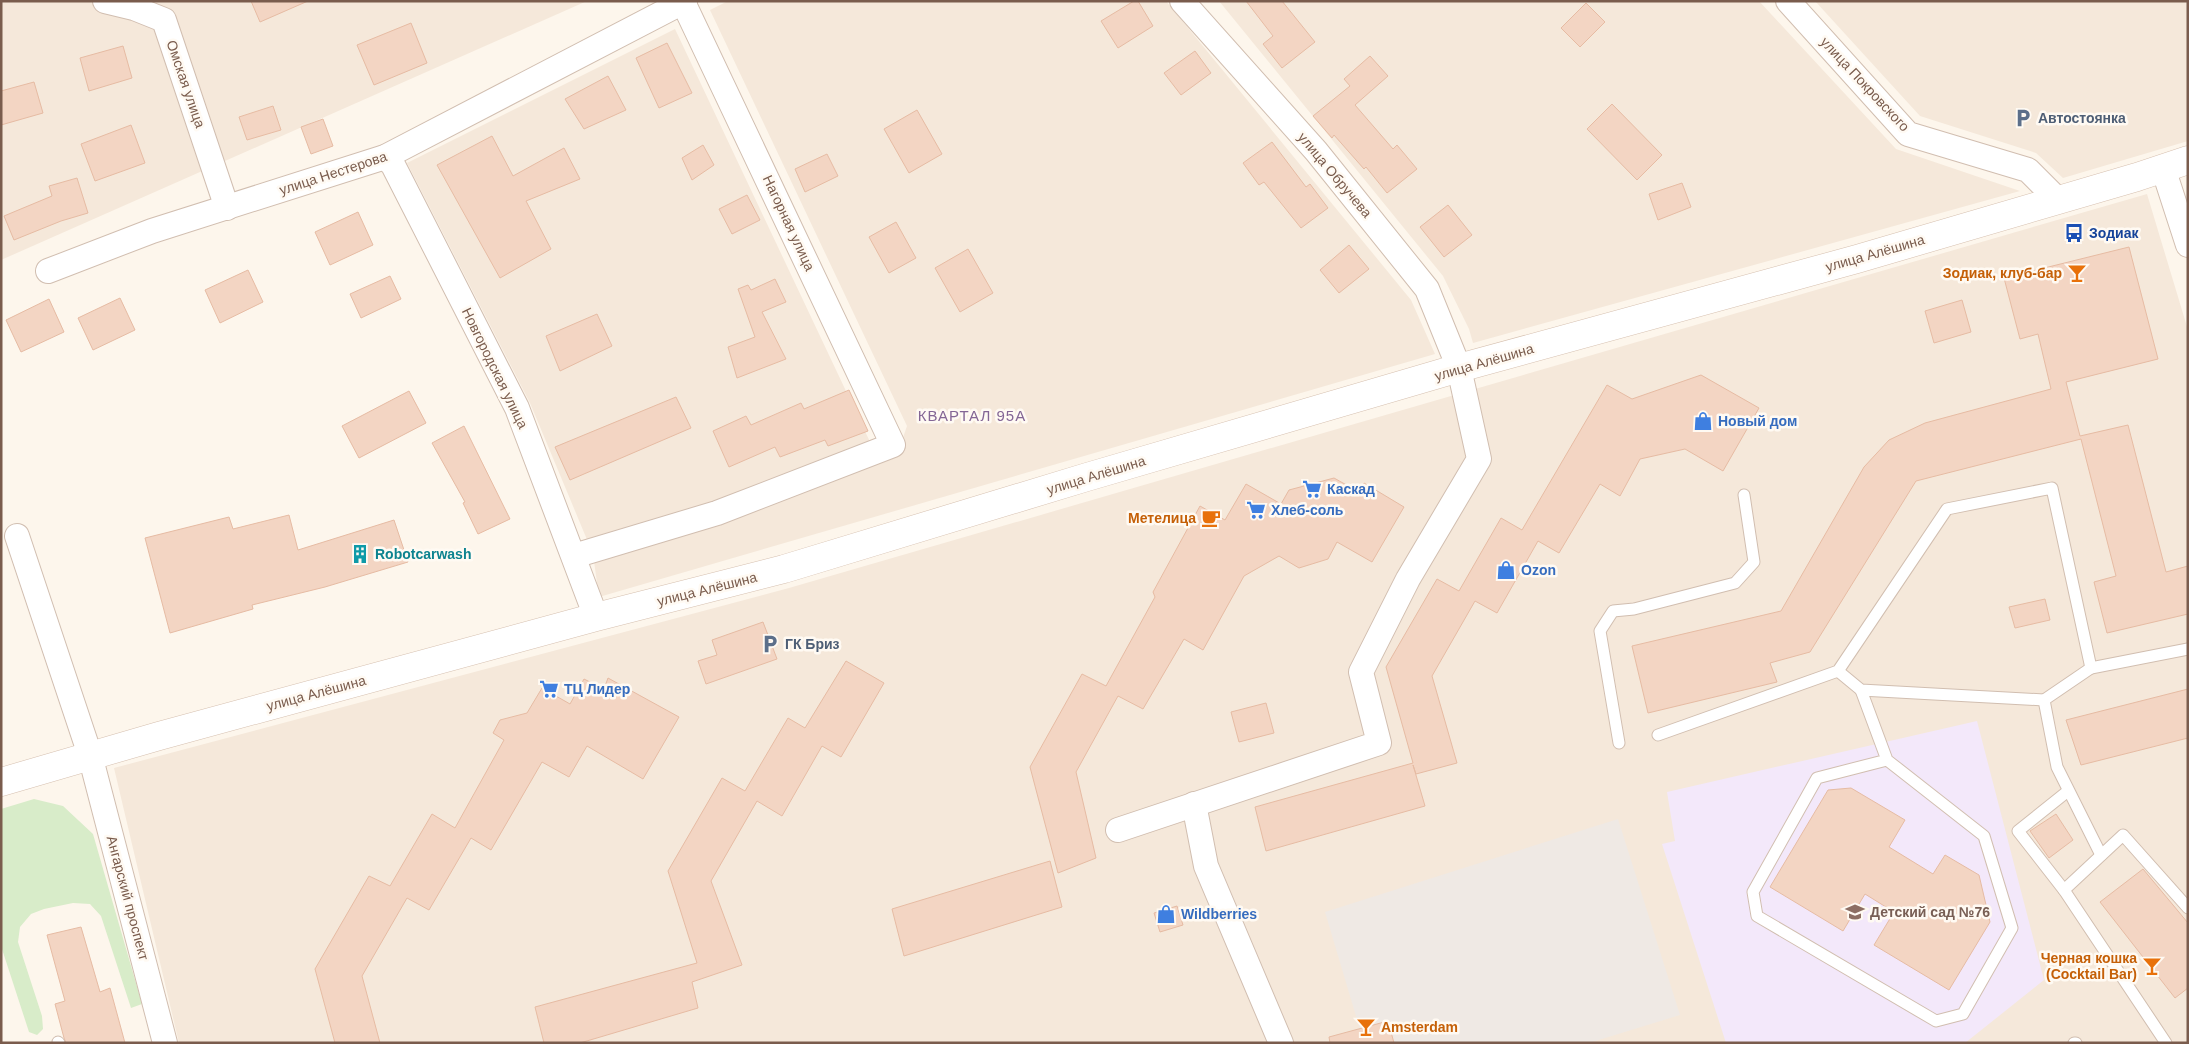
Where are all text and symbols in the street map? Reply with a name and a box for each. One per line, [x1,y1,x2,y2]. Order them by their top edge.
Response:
street label: улица Покровского [1817,34,1913,135]
street label: Омская улица [164,38,209,130]
parking icon: Автостоянка [2012,107,2034,129]
place label: Автостоянка [2038,110,2126,126]
street label: улица Обручева [1295,129,1375,221]
street label: улица Нестерова [277,148,389,198]
street label: Нагорная улица [760,173,818,274]
bus stop icon: Зодиак [2063,222,2085,244]
place label: Зодиак [2089,225,2139,241]
street label: улица Алёшина [1824,231,1927,275]
bar icon: Зодиак, клуб-бар [2066,262,2088,284]
place label: Зодиак, клуб-бар [1943,265,2062,281]
street label: Новгородская улица [459,305,531,431]
street label: улица Алёшина [1433,340,1536,384]
district label: КВАРТАЛ 95А [918,407,1026,424]
shop icon: Новый дом [1692,410,1714,432]
place label: Новый дом [1718,413,1797,429]
street label: улица Алёшина [1045,452,1147,498]
supermarket icon: Каскад [1301,478,1323,500]
place label: Каскад [1327,481,1375,497]
supermarket icon: Хлеб-соль [1245,499,1267,521]
place label: Хлеб-соль [1271,502,1344,518]
cafe icon: Метелица [1200,507,1222,529]
place label: Метелица [1128,510,1196,526]
building icon: Robotcarwash [349,543,371,565]
place label: Robotcarwash [375,546,471,562]
shop icon: Ozon [1495,559,1517,581]
place label: Ozon [1521,562,1556,578]
street label: улица Алёшина [655,569,759,609]
parking icon: ГК Бриз [759,633,781,655]
place label: ГК Бриз [785,636,840,652]
street label: улица Алёшина [265,672,368,714]
supermarket icon: ТЦ Лидер [538,678,560,700]
place label: ТЦ Лидер [564,681,630,697]
street label: Ангарский проспект [104,834,152,963]
school or university icon: Детский сад №76 [1844,901,1866,923]
shop icon: Wildberries [1155,903,1177,925]
place label: Детский сад №76 [1870,904,1990,920]
place label: Wildberries [1181,906,1257,922]
place label: Черная кошка (Cocktail Bar) [2041,950,2137,982]
bar icon: Черная кошка (Cocktail Bar) [2141,955,2163,977]
bar icon: Amsterdam [1355,1016,1377,1038]
place label: Amsterdam [1381,1019,1458,1035]

